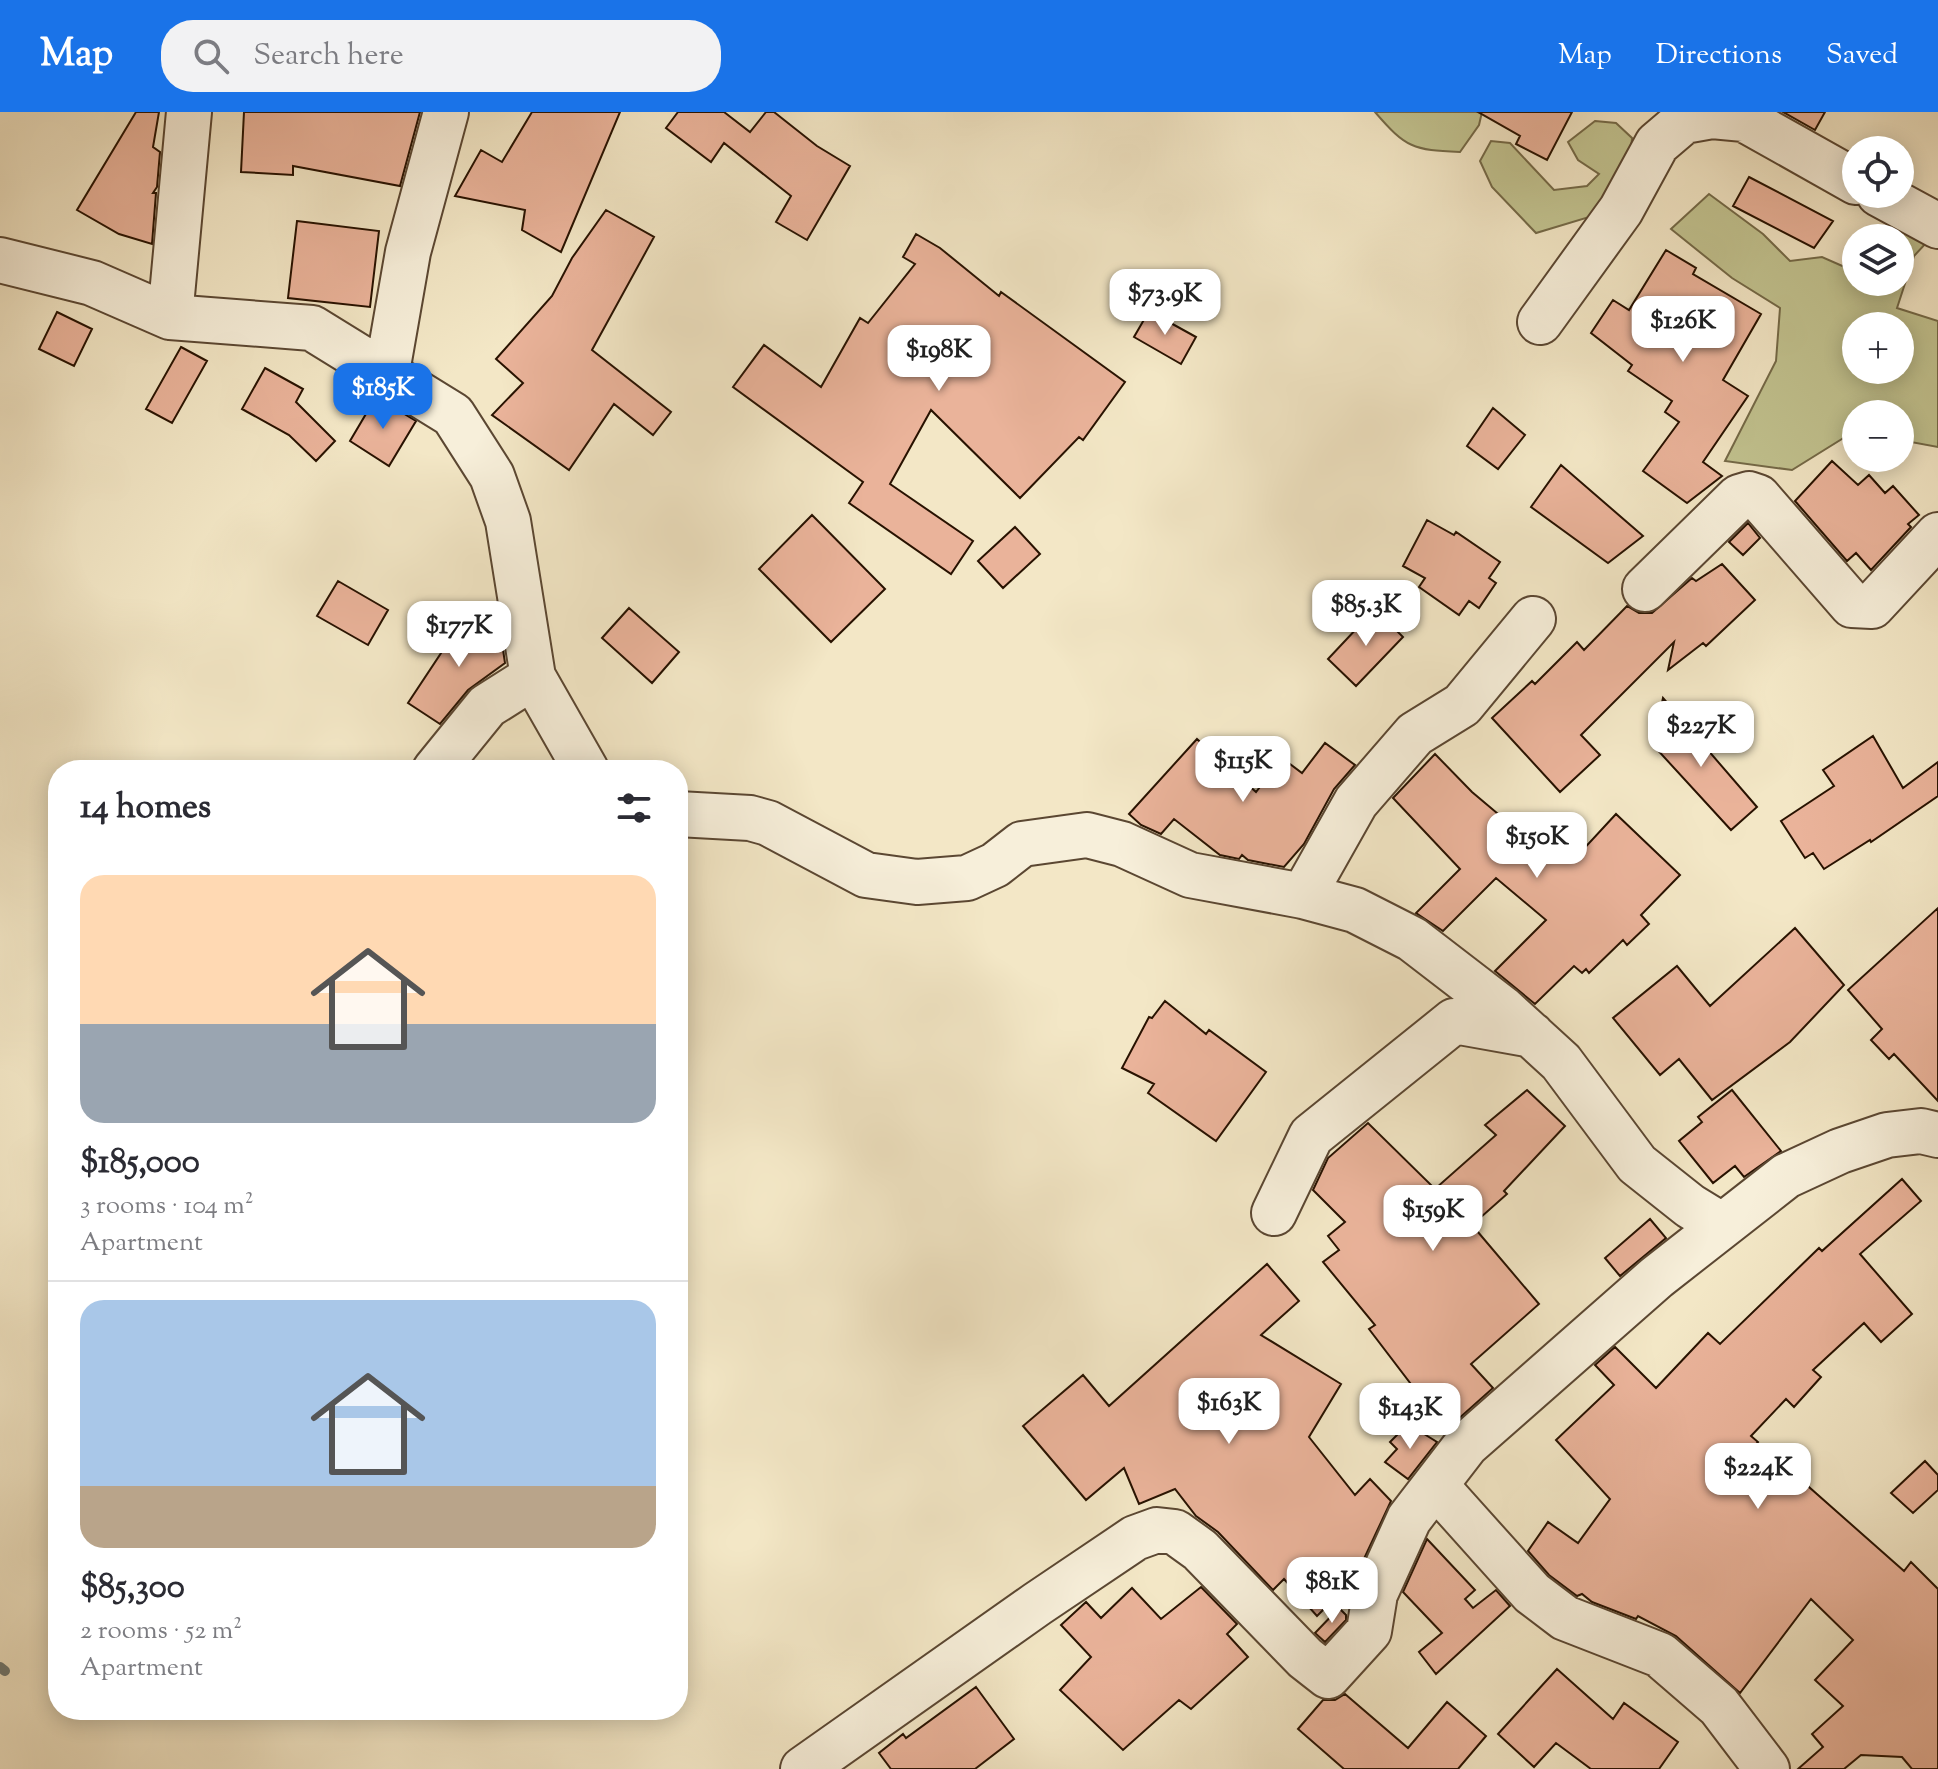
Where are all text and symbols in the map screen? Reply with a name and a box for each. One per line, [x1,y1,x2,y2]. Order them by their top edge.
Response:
search box [161,20,721,92]
text: Map [40,29,113,83]
icon: search [189,34,233,78]
text: Search here [253,35,404,78]
text: Map [1558,36,1612,76]
text: Directions [1656,36,1782,76]
text: Saved [1826,36,1898,76]
map controls [1842,136,1914,472]
button: locate [1842,136,1914,208]
button: layers [1842,224,1914,296]
pin: $73.9K [1100,269,1230,337]
text: $73.9K [1128,276,1202,313]
pin: $126K [1627,296,1739,364]
text: $126K [1650,303,1716,340]
button: + [1842,312,1914,384]
pin: $198K [883,325,995,393]
text: $198K [906,332,972,369]
pin: $185K [327,363,439,431]
text: $185K [351,370,415,407]
button: − [1842,400,1914,472]
pin: $85.3K [1301,580,1431,648]
text: $85.3K [1330,587,1402,624]
pin: $177K [403,601,515,669]
text: $177K [425,608,493,645]
pin: $227K [1645,701,1757,769]
text: $227K [1666,708,1736,745]
pin: $115K [1187,736,1299,804]
text: $115K [1213,743,1273,780]
text: 14 homes [80,784,211,833]
icon: filters [612,786,656,830]
pin: $150K [1481,812,1593,880]
text: $150K [1505,819,1569,856]
icon: home [296,927,440,1071]
text: $185,000 [80,1139,200,1188]
pin: $159K [1377,1185,1489,1253]
text: 3 rooms · 104 m² [80,1188,254,1225]
text: $159K [1401,1192,1465,1229]
text: Apartment [80,1225,203,1262]
icon: home [296,1352,440,1496]
pin: $163K [1173,1378,1285,1446]
pin: $143K [1354,1383,1466,1451]
text: $163K [1197,1385,1261,1422]
text: $143K [1377,1390,1443,1427]
pin: $224K [1702,1443,1814,1511]
text: $224K [1723,1450,1793,1487]
pin: $81K [1285,1557,1379,1625]
text: $85,300 [80,1564,185,1613]
text: $81K [1305,1564,1359,1601]
text: 2 rooms · 52 m² [80,1613,242,1650]
text: Apartment [80,1650,203,1687]

